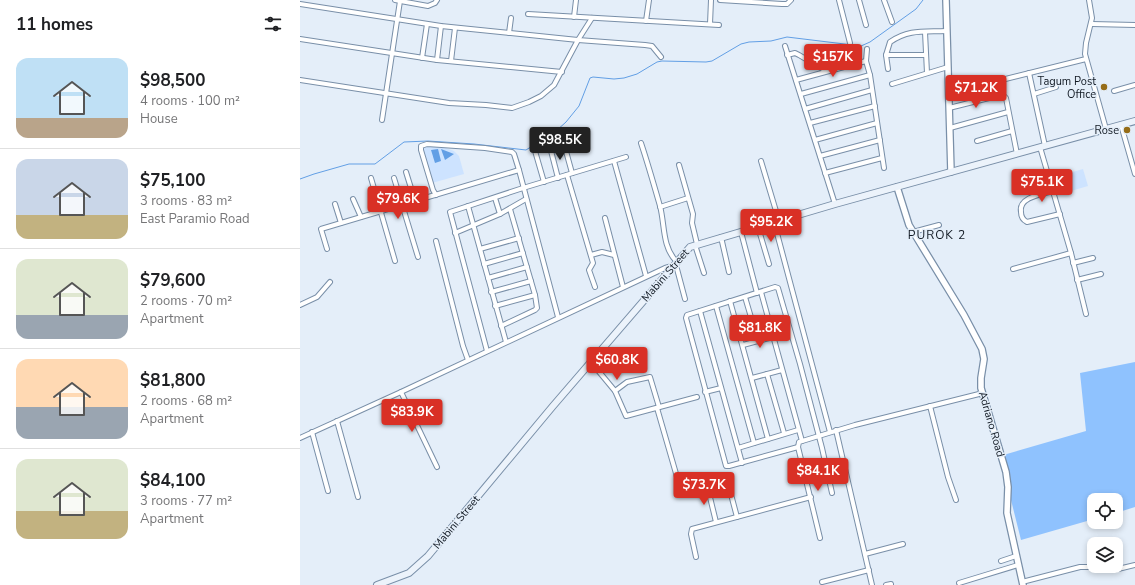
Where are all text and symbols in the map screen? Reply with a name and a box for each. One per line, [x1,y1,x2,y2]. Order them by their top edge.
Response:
text: 11 homes [16,13,93,36]
icon: filters [262,13,284,35]
pin: $157K [805,44,861,78]
text: $157K [813,48,853,66]
text: $98,500 [140,69,205,92]
icon: home [48,74,96,122]
place label: Tagum Post Office [1038,74,1096,102]
pin: $71.2K [943,75,1009,109]
text: $71.2K [954,79,998,97]
marker: Tagum Post Office [1099,82,1109,92]
text: 4 rooms · 100 m² [140,92,240,110]
text: House [140,110,178,128]
place label: Rose [1095,123,1119,138]
marker: Rose [1122,125,1132,135]
pin: $98.5K [527,127,593,161]
text: $98.5K [538,131,582,149]
text: $75,100 [140,169,205,192]
pin: $75.1K [1009,169,1075,203]
text: $75.1K [1020,173,1064,191]
icon: home [48,175,96,223]
pin: $79.6K [365,186,431,220]
text: $79.6K [376,190,420,208]
text: 3 rooms · 83 m² [140,192,232,210]
pin: $95.2K [738,209,804,243]
text: East Paramio Road [140,210,250,228]
text: $95.2K [749,213,793,231]
district label: PUROK 2 [908,227,966,243]
street label: Mabini Street [638,245,693,305]
text: $79,600 [140,269,205,292]
icon: home [48,275,96,323]
text: 2 rooms · 70 m² [140,292,232,310]
text: Apartment [140,310,203,328]
pin: $81.8K [727,315,793,349]
text: $81.8K [738,319,782,337]
pin: $60.8K [584,347,650,381]
text: $60.8K [595,351,639,369]
text: $81,800 [140,369,205,392]
icon: home [48,375,96,423]
street label: Adriano Road [975,390,1008,459]
text: 2 rooms · 68 m² [140,392,232,410]
pin: $83.9K [379,399,445,433]
text: $83.9K [390,403,434,421]
text: Apartment [140,410,203,428]
pin: $84.1K [785,458,851,492]
text: $84.1K [796,462,840,480]
text: $84,100 [140,469,205,492]
pin: $73.7K [671,472,737,506]
icon: home [48,475,96,523]
text: $73.7K [682,476,726,494]
text: 3 rooms · 77 m² [140,492,232,510]
street label: Mabini Street [429,492,483,552]
map controls [1087,493,1123,573]
button: locate [1087,493,1123,529]
text: Apartment [140,510,203,528]
button: layers [1087,537,1123,573]

